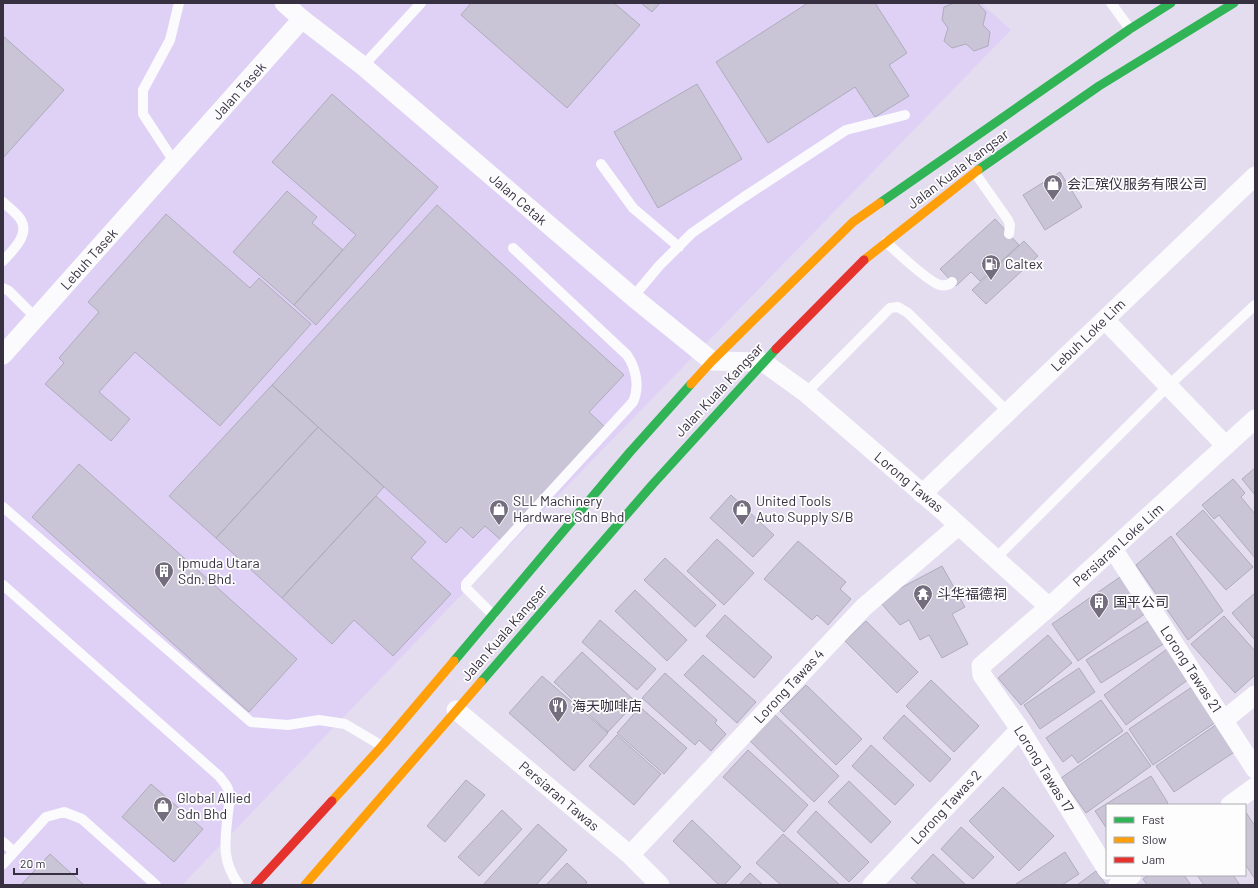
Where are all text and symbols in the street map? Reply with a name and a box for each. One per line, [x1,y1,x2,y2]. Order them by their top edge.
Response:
street label: Jalan Tasek [208,58,269,123]
street label: Jalan Kuala Kangsar [904,125,1012,212]
street label: Jalan Cetak [486,169,551,228]
shop icon: 会汇殡仪服务有限公司 [1042,173,1064,201]
place label: 会汇殡仪服务有限公司 [1067,175,1207,192]
street label: Lebuh Tasek [57,224,121,293]
fuel station icon: Caltex [980,253,1002,281]
place label: Caltex [1005,255,1043,272]
street label: Lebuh Loke Lim [1047,295,1128,374]
street label: Jalan Kuala Kangsar [671,339,766,440]
street label: Lorong Tawas [871,448,947,516]
place label: SLL Machinery Hardware Sdn Bhd [513,492,624,525]
place label: United Tools Auto Supply S/B [756,492,853,525]
shop icon: SLL Machinery Hardware Sdn Bhd [488,498,510,526]
shop icon: United Tools Auto Supply S/B [731,498,753,526]
street label: Persiaran Loke Lim [1069,499,1167,590]
place label: Ipmuda Utara Sdn. Bhd. [178,554,260,587]
building icon: Ipmuda Utara Sdn. Bhd. [153,560,175,588]
street label: Jalan Kuala Kangsar [457,581,550,684]
temple icon: 斗华福德祠 [912,583,934,611]
place label: 斗华福德祠 [937,585,1007,602]
building icon: 国平公司 [1088,591,1110,619]
place label: 国平公司 [1113,593,1169,610]
street label: Lorong Tawas 21 [1157,622,1226,715]
street label: Lorong Tawas 4 [750,645,827,726]
restaurant icon: 海天咖啡店 [547,695,569,723]
place label: 海天咖啡店 [572,697,642,714]
street label: Lorong Tawas 17 [1011,722,1078,816]
street label: Persiaran Tawas [516,757,603,834]
street label: Lorong Tawas 2 [907,766,984,847]
place label: Global Allied Sdn Bhd [177,789,251,822]
shop icon: Global Allied Sdn Bhd [152,795,174,823]
legend [1106,804,1246,876]
text: Fast [1142,812,1165,826]
text: Slow [1142,832,1167,846]
scale bar [14,850,77,876]
text: Jam [1142,852,1165,866]
text: 20 m [20,856,46,870]

